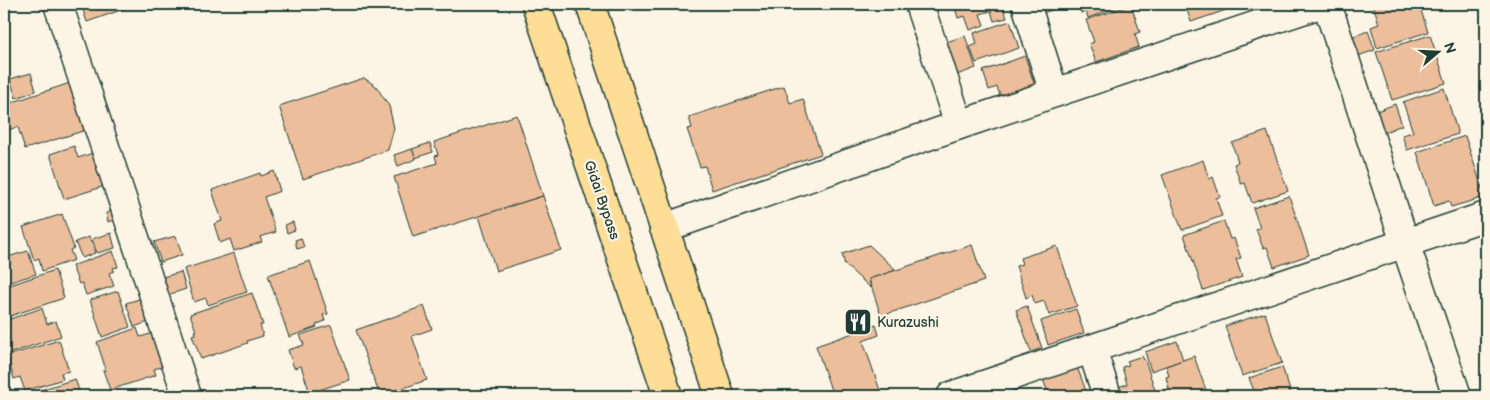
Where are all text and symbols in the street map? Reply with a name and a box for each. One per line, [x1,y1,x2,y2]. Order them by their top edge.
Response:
north arrow [1412,28,1462,78]
text: N [1440,40,1460,56]
street label: Gidai Bypass [581,158,624,242]
restaurant icon: Kurazushi [843,307,873,337]
place label: Kurazushi [877,314,939,331]

